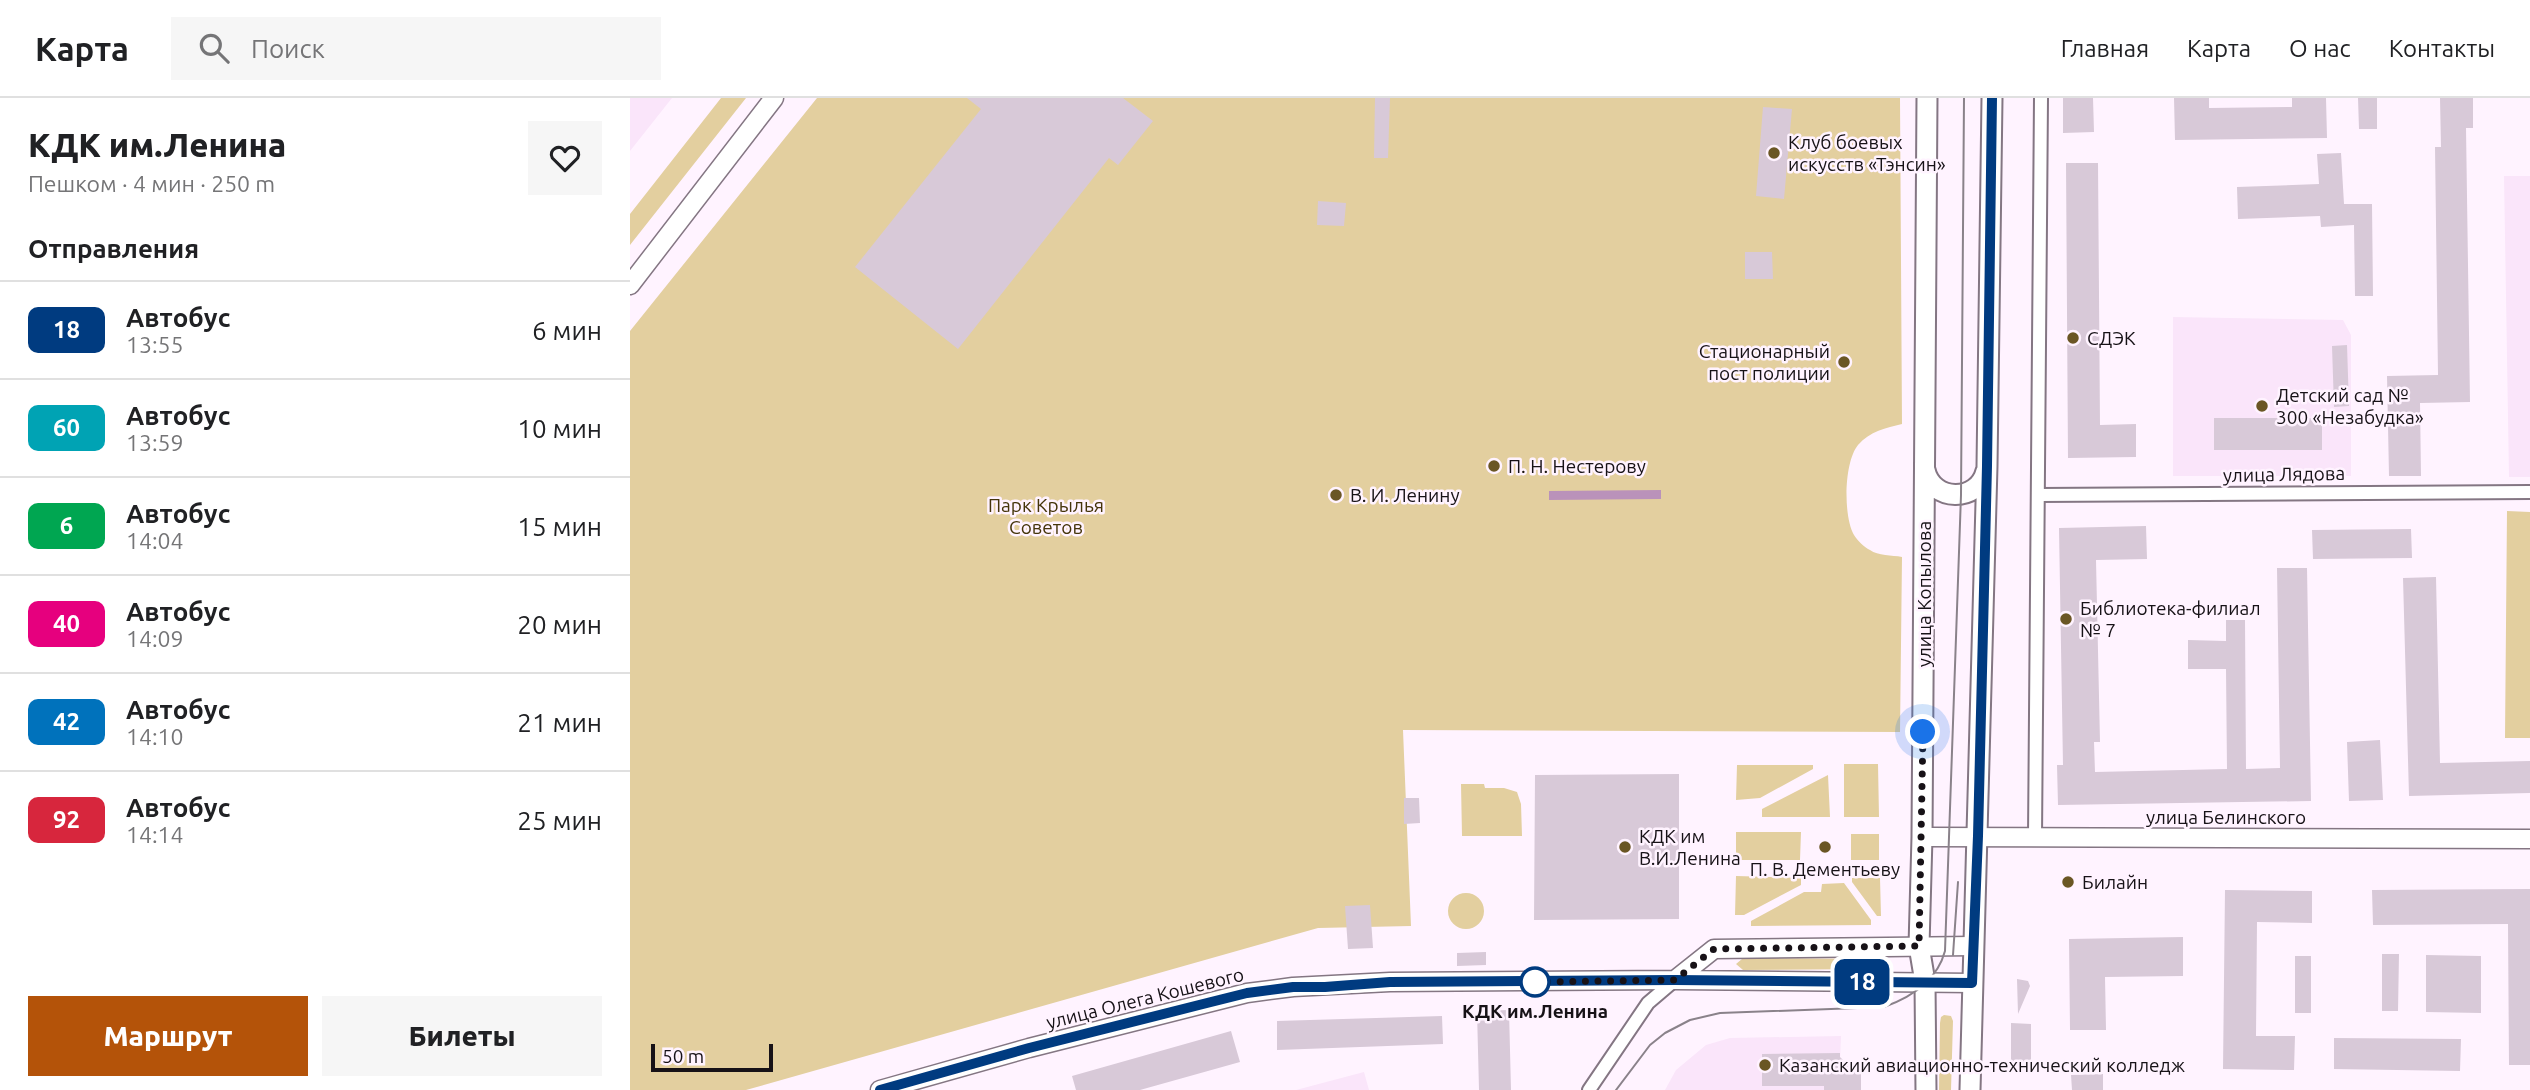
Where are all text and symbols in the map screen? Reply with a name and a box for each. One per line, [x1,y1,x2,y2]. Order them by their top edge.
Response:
search box [171,17,661,80]
icon: search [195,29,233,67]
text: Карта [35,30,129,67]
text: Поиск [251,34,325,63]
text: Главная [2061,35,2149,62]
text: Карта [2187,35,2251,62]
text: О нас [2289,35,2351,62]
text: Контакты [2389,35,2495,62]
button: heart [528,121,602,195]
text: КДК им.Ленина [28,126,286,163]
place label: Клуб боевых искусств «Тэнсин» [1788,131,1946,175]
marker: Клуб боевых искусств «Тэнсин» [1766,145,1782,161]
text: Пешком · 4 мин · 250 m [28,171,275,196]
text: Отправления [28,234,199,263]
text: Автобус [126,303,230,332]
text: 18 [53,316,80,343]
text: 6 мин [532,316,602,345]
place label: СДЭК [2087,327,2136,349]
marker: СДЭК [2065,330,2081,346]
text: 13:55 [126,332,184,357]
place label: Стационарный пост полиции [1699,340,1830,384]
marker: Стационарный пост полиции [1836,354,1852,370]
place label: Детский сад № 300 «Незабудка» [2276,384,2424,428]
marker: Детский сад № 300 «Незабудка» [2254,398,2270,414]
text: Автобус [126,401,230,430]
text: 60 [53,414,80,441]
text: 10 мин [517,414,602,443]
text: 13:59 [126,430,184,455]
place label: П. Н. Нестерову [1508,455,1646,477]
marker: П. Н. Нестерову [1486,458,1502,474]
street label: улица Лядова [2223,462,2345,486]
place label: В. И. Ленину [1350,484,1460,506]
marker: В. И. Ленину [1328,487,1344,503]
park label: Парк Крылья Советов [988,494,1104,538]
text: Автобус [126,499,230,528]
text: 6 [60,512,73,539]
text: 15 мин [517,512,602,541]
street label: улица Копылова [1913,521,1935,667]
text: 14:04 [126,528,184,553]
text: Автобус [126,597,230,626]
place label: Библиотека-филиал № 7 [2080,597,2261,641]
text: 40 [53,610,80,637]
text: 20 мин [517,610,602,639]
marker: Библиотека-филиал № 7 [2058,611,2074,627]
text: 14:09 [126,626,184,651]
text: Автобус [126,695,230,724]
text: 42 [53,708,80,735]
text: 21 мин [517,708,602,737]
your location [1905,714,1940,749]
text: 14:10 [126,724,184,749]
text: Автобус [126,793,230,822]
text: 92 [53,806,80,833]
text: 25 мин [517,806,602,835]
street label: улица Белинского [2146,806,2306,828]
text: 14:14 [126,822,184,847]
place label: КДК им В.И.Ленина [1639,825,1741,869]
marker: КДК им В.И.Ленина [1617,839,1633,855]
marker: П. В. Дементьеву [1817,839,1833,855]
place label: П. В. Дементьеву [1750,858,1900,880]
place label: Билайн [2082,871,2148,893]
marker: Билайн [2060,874,2076,890]
line badge: 18 [1830,959,1894,1005]
street label: улица Олега Кошевого [1044,963,1246,1033]
marker: КДК им.Ленина [1520,967,1550,997]
text: 18 [1848,968,1876,995]
button: Маршрут [28,996,308,1076]
button: Билеты [322,996,602,1076]
place label: КДК им.Ленина [1462,1000,1608,1022]
scale bar [651,1041,774,1073]
text: 50 m [662,1045,704,1067]
place label: Казанский авиационно-технический колледж [1779,1054,2185,1076]
marker: Казанский авиационно-технический колледж [1757,1057,1773,1073]

